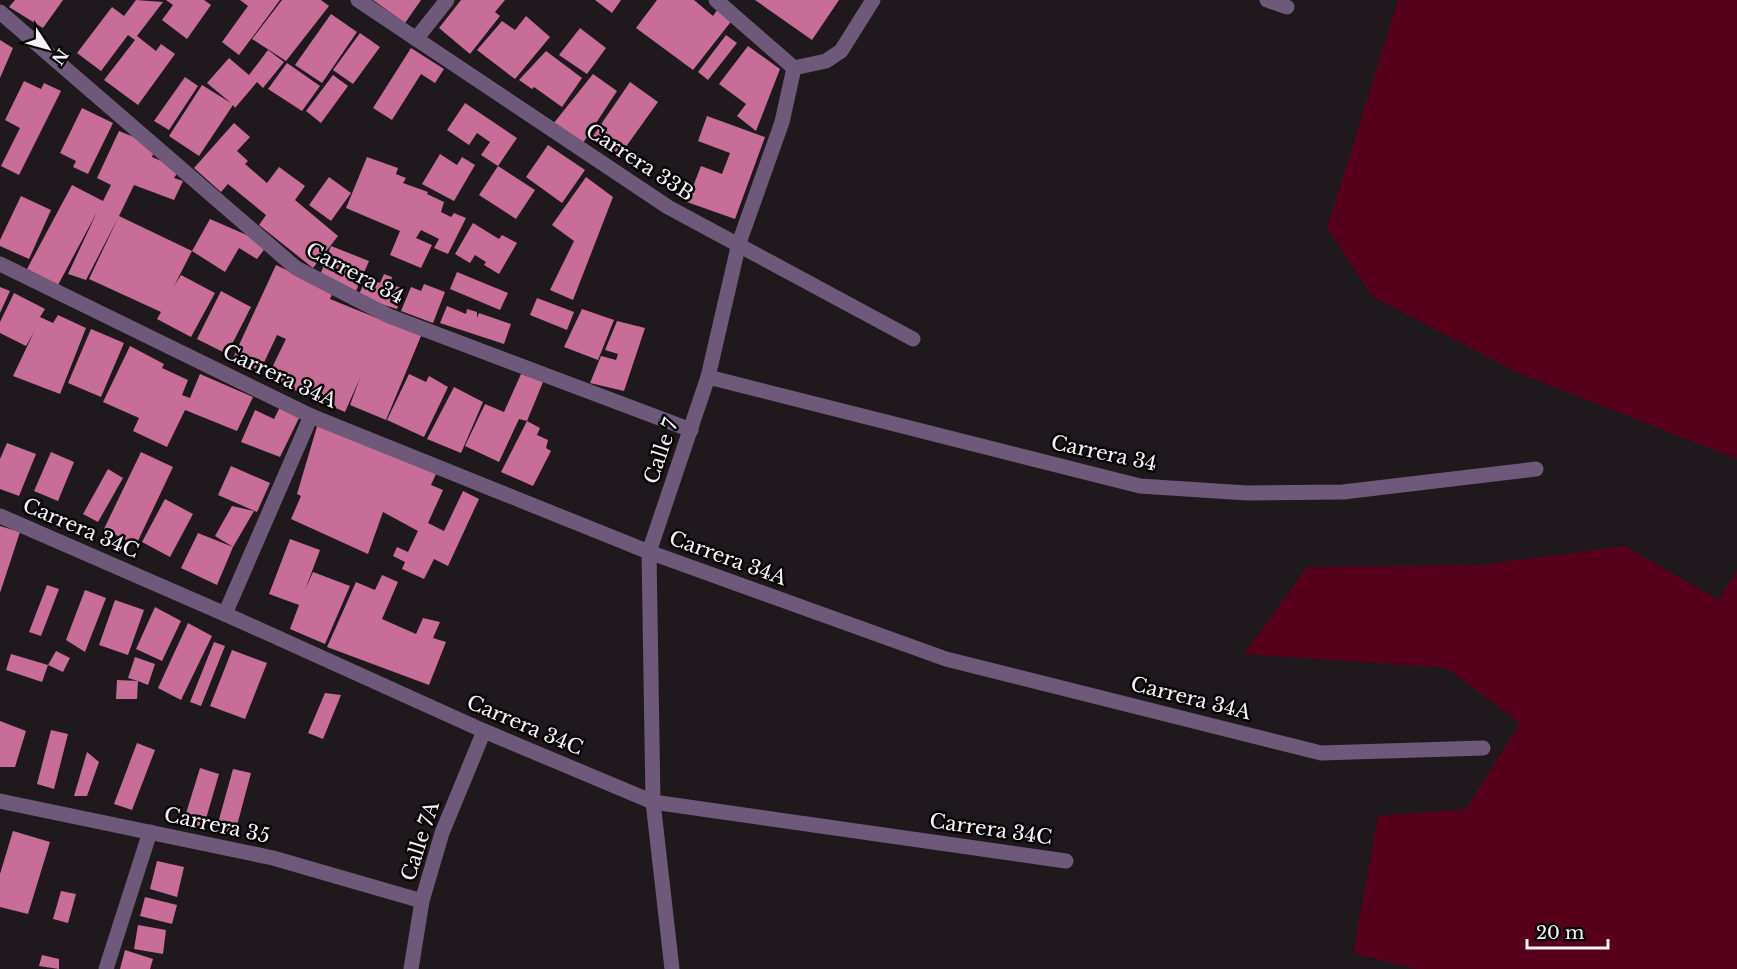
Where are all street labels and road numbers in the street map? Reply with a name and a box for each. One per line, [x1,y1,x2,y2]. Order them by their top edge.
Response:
street label: Carrera 33B [582,118,698,206]
street label: Carrera 34 [302,237,408,309]
street label: Carrera 34A [219,339,341,413]
street label: Calle 7 [639,414,684,487]
street label: Carrera 34 [1049,430,1159,476]
street label: Carrera 34C [19,493,143,563]
street label: Carrera 34A [666,526,790,591]
street label: Carrera 34A [1128,671,1254,725]
street label: Carrera 34C [463,690,587,760]
street label: Calle 7A [396,798,444,884]
street label: Carrera 35 [162,802,272,848]
street label: Carrera 34C [928,809,1054,849]

